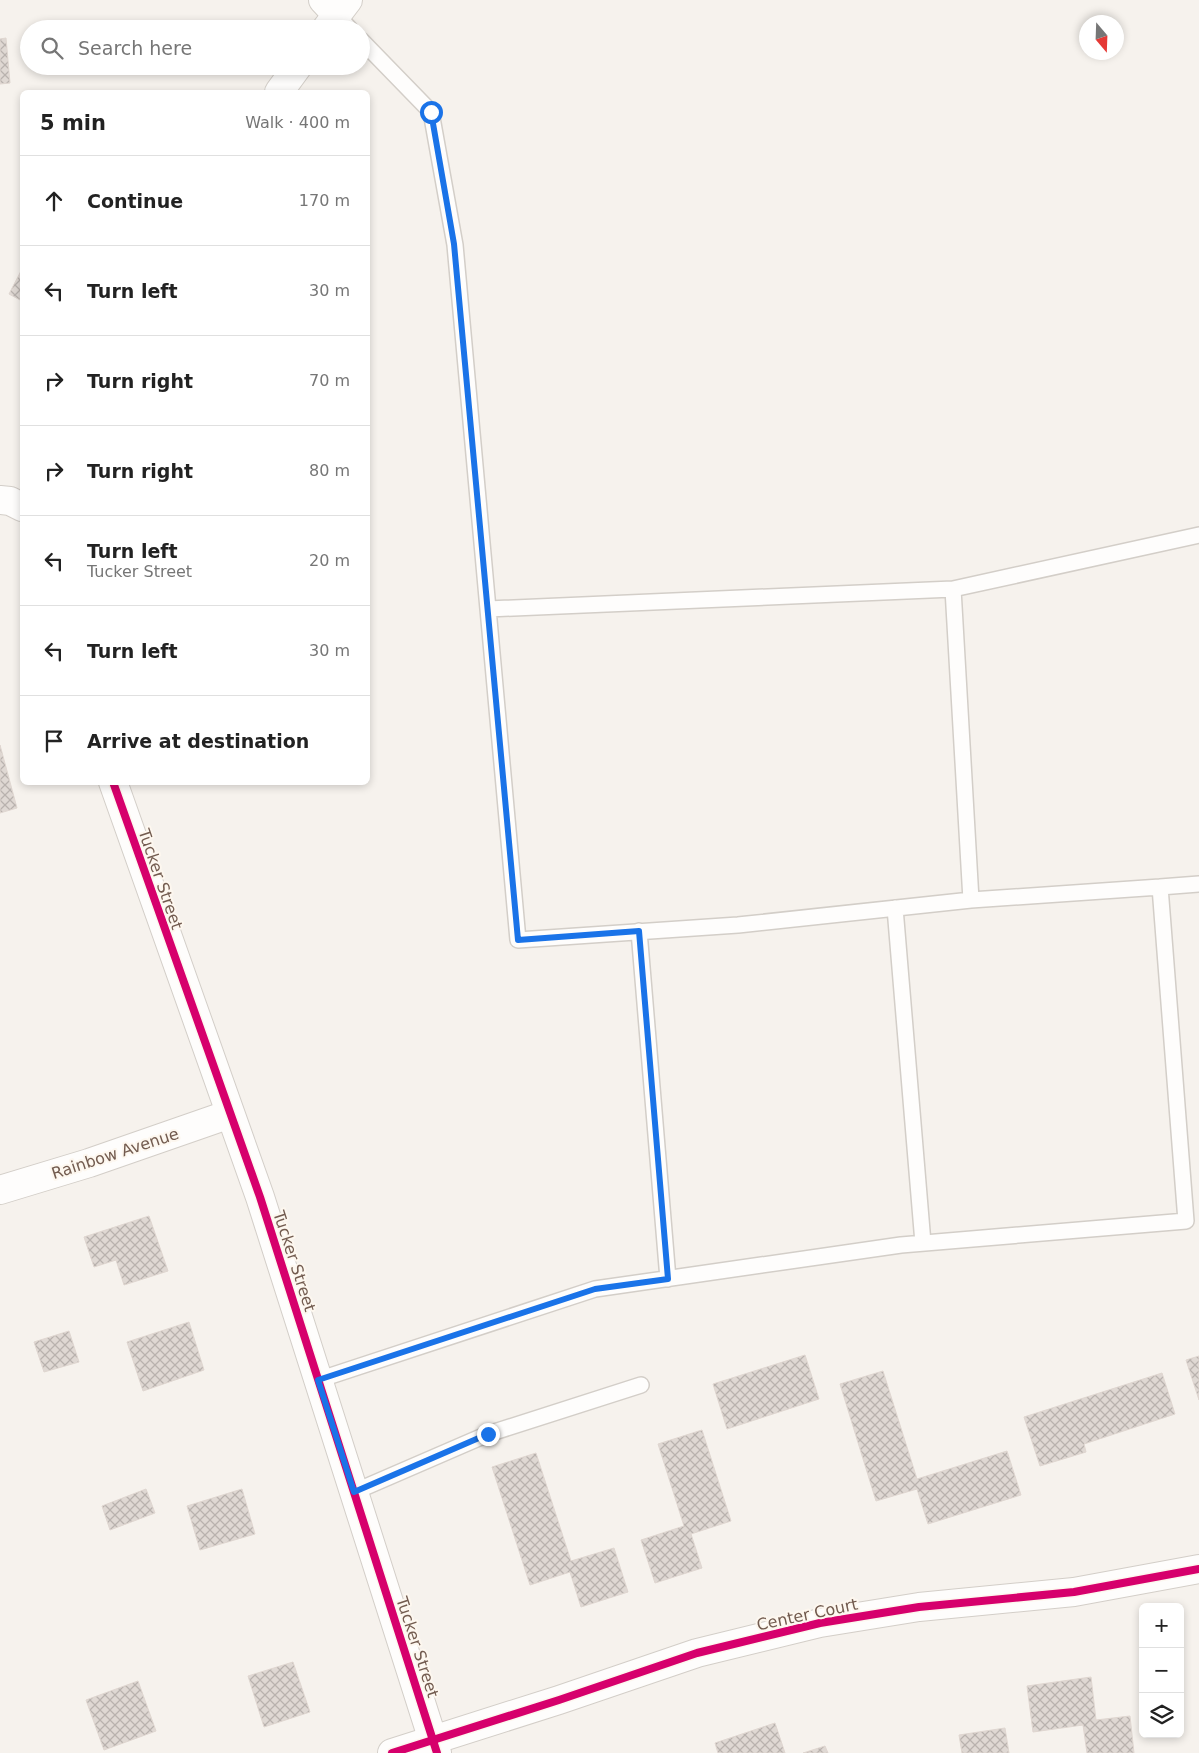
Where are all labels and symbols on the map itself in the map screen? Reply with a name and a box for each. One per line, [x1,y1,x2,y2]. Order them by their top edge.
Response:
north arrow [1079,15,1124,60]
route start [420,101,443,124]
street label: Tucker Street [134,825,187,932]
street label: Rainbow Avenue [49,1124,181,1183]
street label: Tucker Street [269,1207,320,1314]
route end [477,1423,500,1446]
street label: Tucker Street [392,1593,443,1700]
street label: Center Court [755,1595,859,1634]

